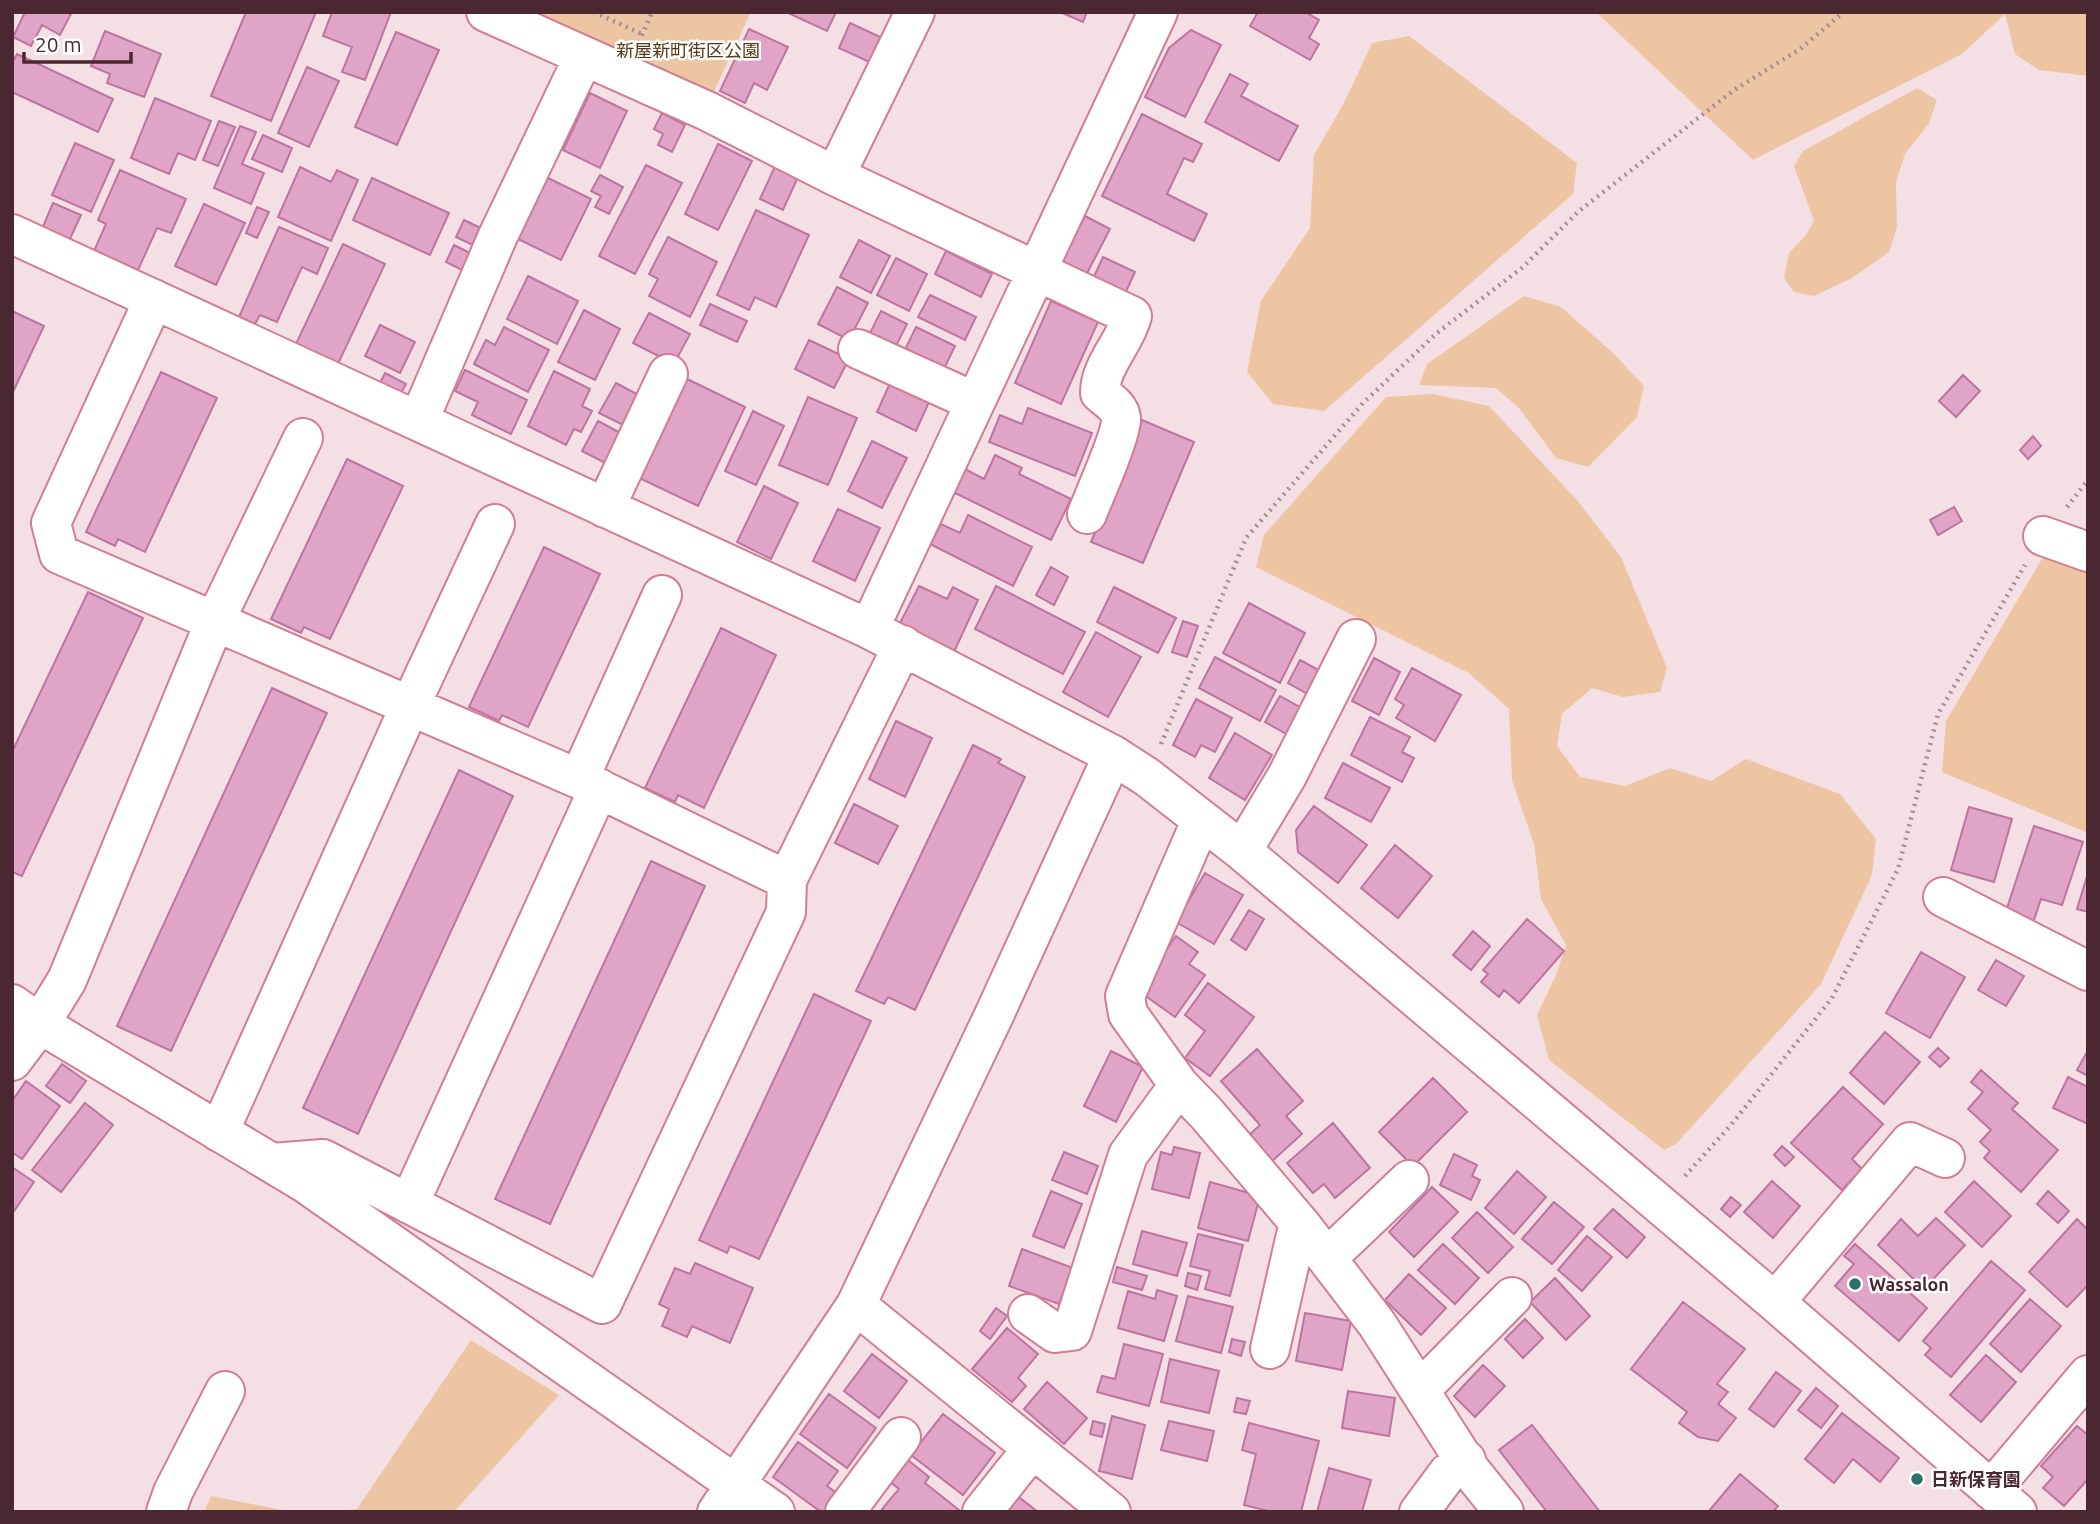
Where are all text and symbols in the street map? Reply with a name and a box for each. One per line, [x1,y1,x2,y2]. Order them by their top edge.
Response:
scale bar [24,21,131,65]
text: 20 m [35,32,82,56]
park label: 新屋新町街区公園 [616,40,760,60]
place label: Wassalon [1869,1274,1949,1294]
marker: Wassalon [1847,1276,1863,1292]
place label: 日新保育園 [1931,1469,2021,1489]
marker: 日新保育園 [1909,1471,1925,1487]

